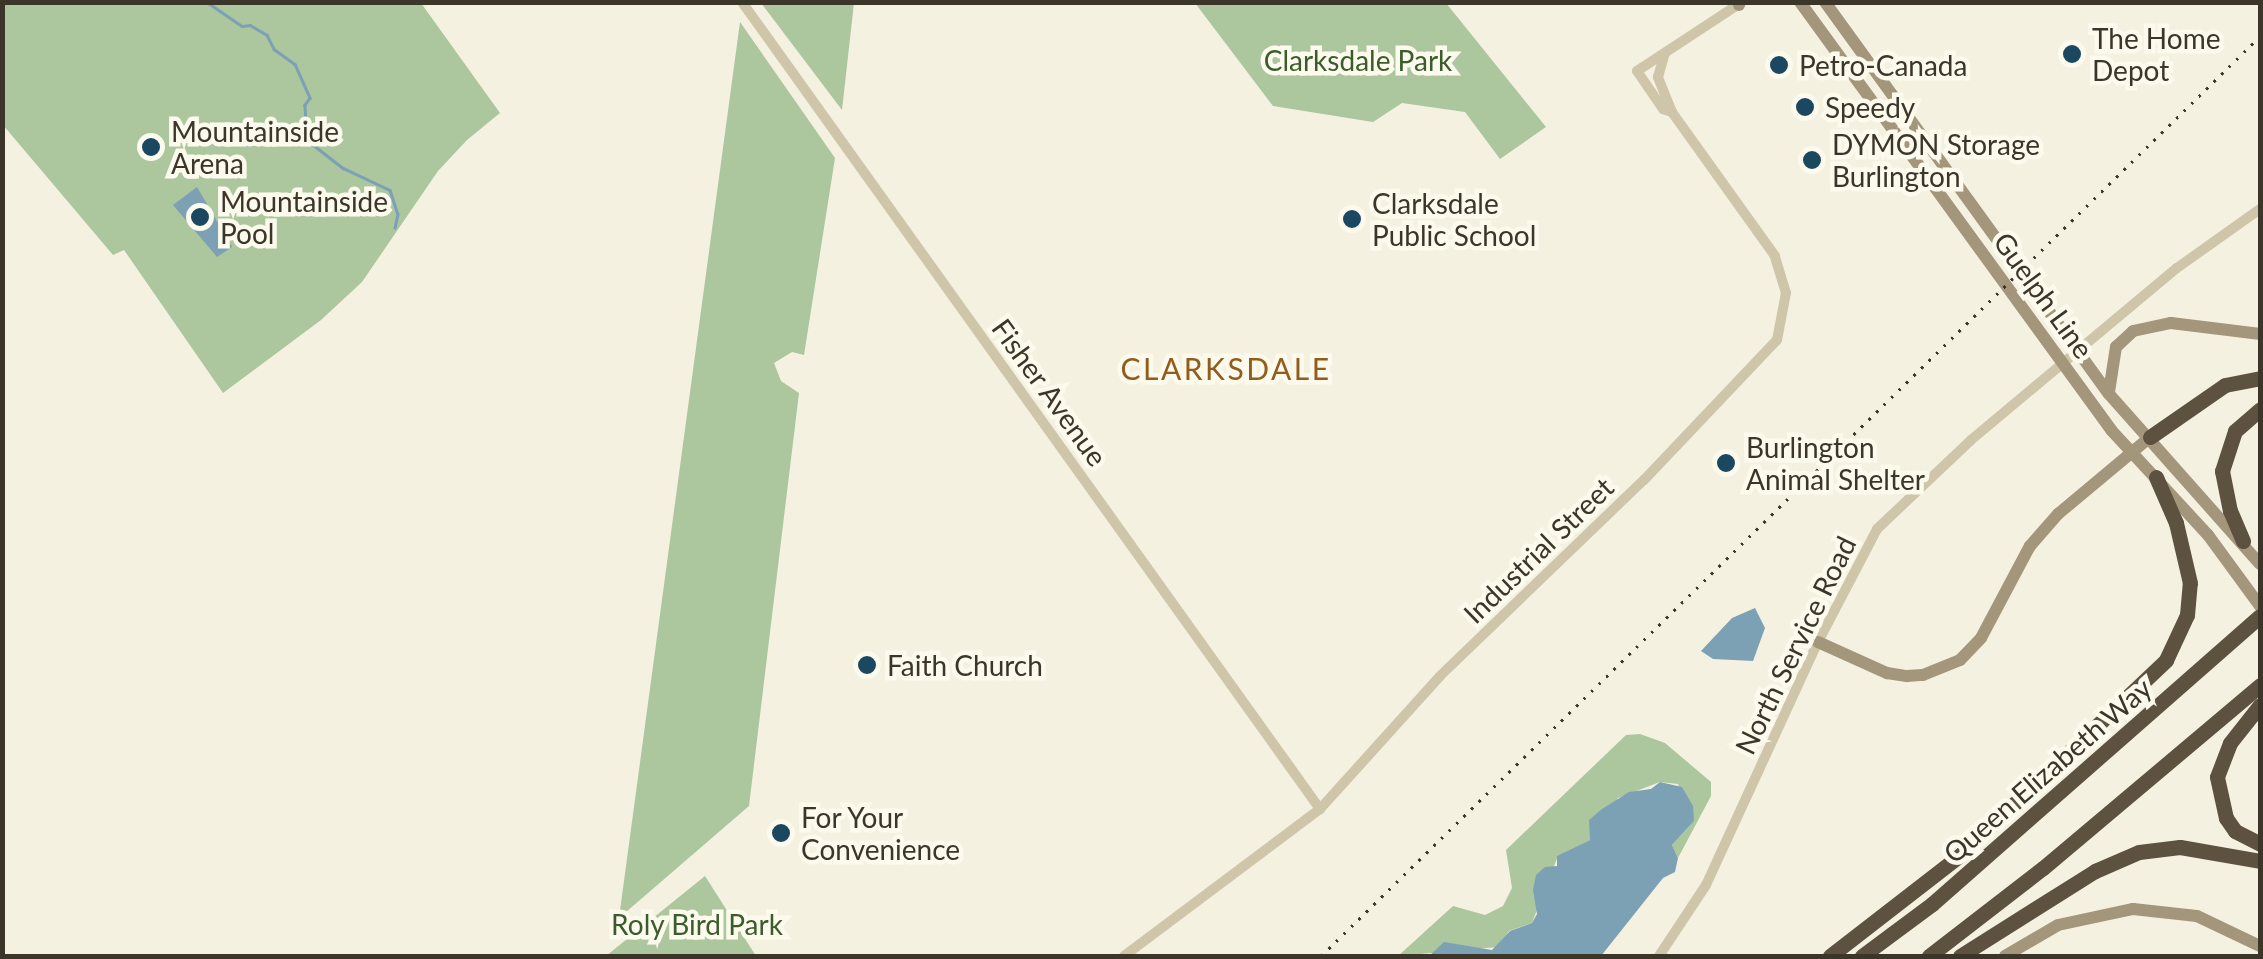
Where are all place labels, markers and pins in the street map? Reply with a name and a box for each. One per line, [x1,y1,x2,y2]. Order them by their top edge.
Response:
place label: The Home Depot [2092,21,2221,87]
marker: The Home Depot [2061,43,2083,65]
place label: Petro-Canada [1799,48,1967,82]
marker: Petro-Canada [1768,54,1790,76]
place label: Speedy [1825,90,1915,124]
marker: Speedy [1794,96,1816,118]
place label: Mountainside Arena [171,114,339,180]
place label: DYMON Storage Burlington [1832,127,2040,193]
marker: Mountainside Arena [140,136,162,158]
marker: DYMON Storage Burlington [1801,149,1823,171]
place label: Mountainside Pool [220,184,388,250]
place label: Clarksdale Public School [1372,186,1536,252]
marker: Mountainside Pool [189,206,211,228]
marker: Clarksdale Public School [1341,208,1363,230]
place label: Burlington Animal Shelter [1746,430,1925,496]
marker: Burlington Animal Shelter [1715,452,1737,474]
place label: Faith Church [887,648,1043,682]
marker: Faith Church [856,654,878,676]
place label: For Your Convenience [801,800,960,866]
marker: For Your Convenience [770,822,792,844]

